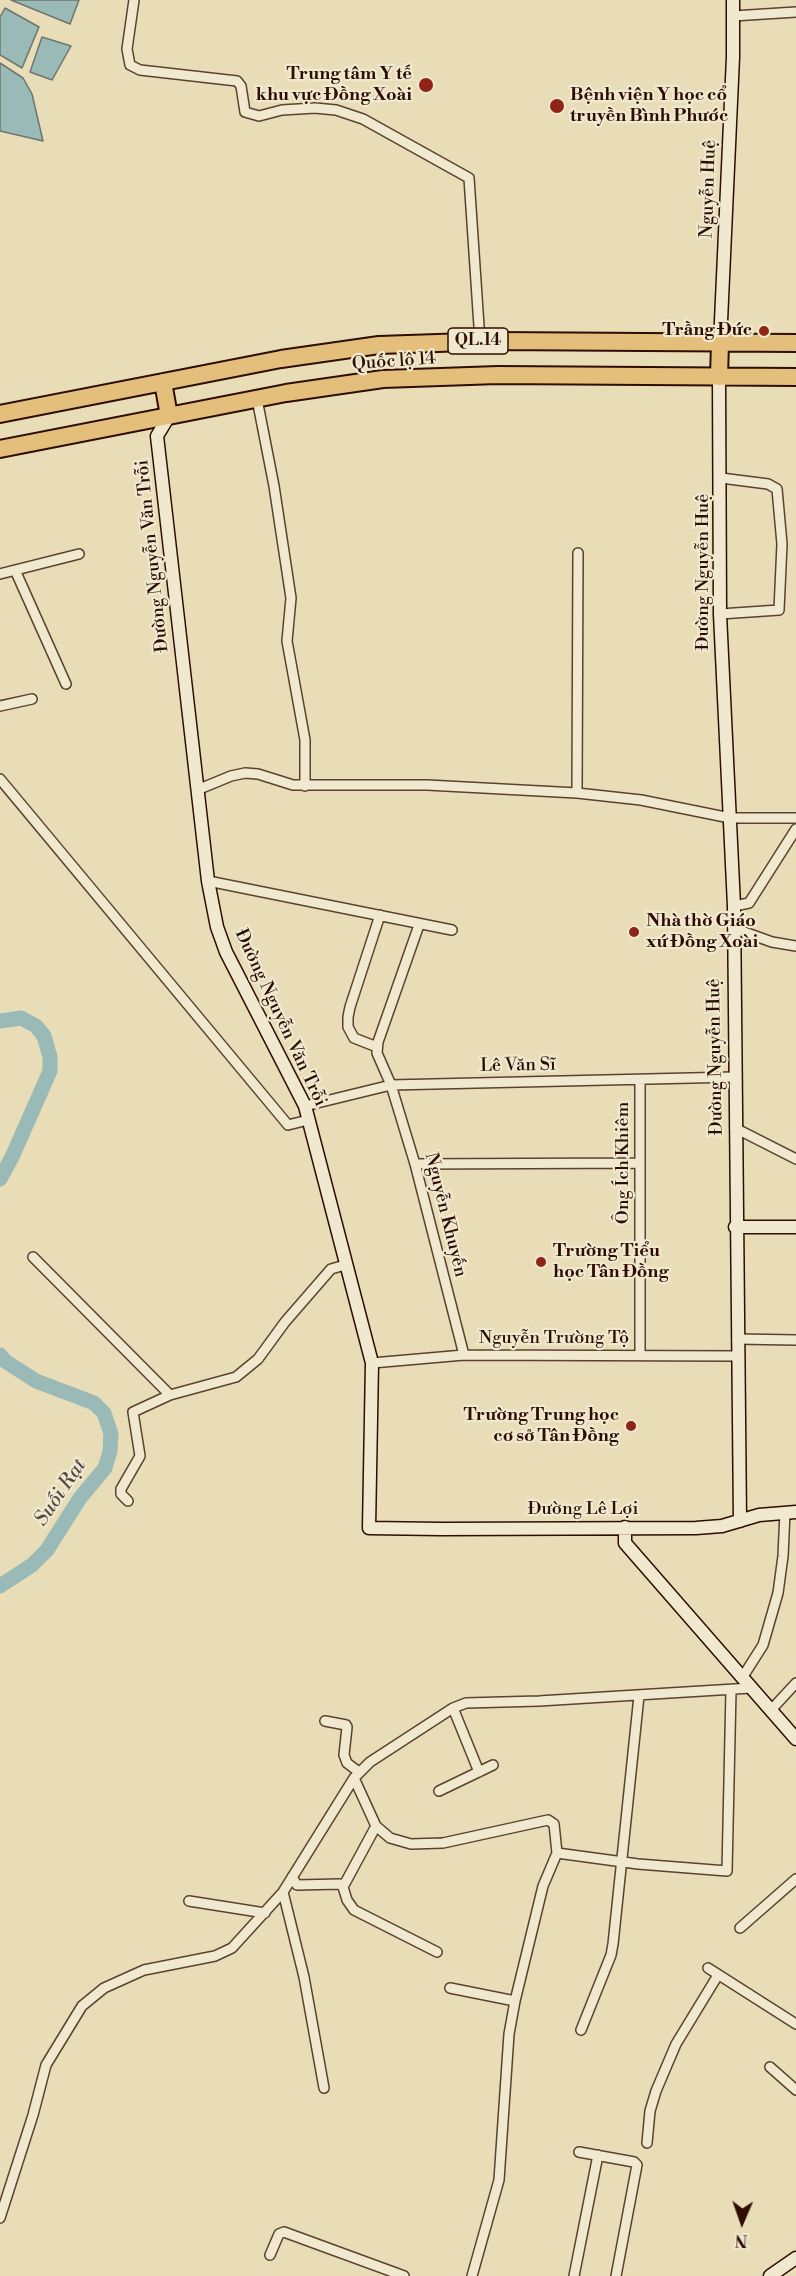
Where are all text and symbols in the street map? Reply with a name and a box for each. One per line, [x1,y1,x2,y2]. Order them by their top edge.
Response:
place label: Trung tâm Y tế khu vực Đồng Xoài [256,64,412,106]
marker: Trung tâm Y tế khu vực Đồng Xoài [417,76,435,94]
place label: Bệnh viện Y học cổ truyền Bình Phước [570,85,728,128]
marker: Bệnh viện Y học cổ truyền Bình Phước [548,97,566,115]
street label: Nguyễn Huệ [696,139,722,239]
place label: Trầng Đức [662,320,752,342]
marker: Trầng Đức [757,324,771,338]
road number: QL.14 [448,328,508,354]
street label: Quốc lộ 14 [351,348,437,376]
street label: Đường Nguyễn Văn Trỗi [132,459,174,653]
street label: Đường Nguyễn Huệ [693,494,715,650]
place label: Nhà thờ Giáo xứ Đồng Xoài [646,911,758,954]
marker: Nhà thờ Giáo xứ Đồng Xoài [627,925,641,939]
street label: Đường Nguyễn Văn Trỗi [229,926,331,1110]
street label: Đường Nguyễn Huệ [704,978,728,1136]
street label: Lê Văn Sĩ [480,1055,556,1077]
street label: Ông Ích Khiêm [613,1102,635,1224]
street label: Nguyễn Khuyến [419,1151,471,1279]
place label: Trường Tiểu học Tân Đồng [553,1241,669,1284]
marker: Trường Tiểu học Tân Đồng [534,1255,548,1269]
street label: Nguyễn Trường Tộ [479,1328,629,1350]
place label: Trường Trung học cơ sở Tân Đồng [464,1405,619,1448]
marker: Trường Trung học cơ sở Tân Đồng [624,1419,638,1433]
water label: Suối Rạt [30,1455,92,1531]
street label: Đường Lê Lợi [528,1499,638,1521]
north arrow [712,2192,772,2252]
text: N [735,2230,748,2250]

